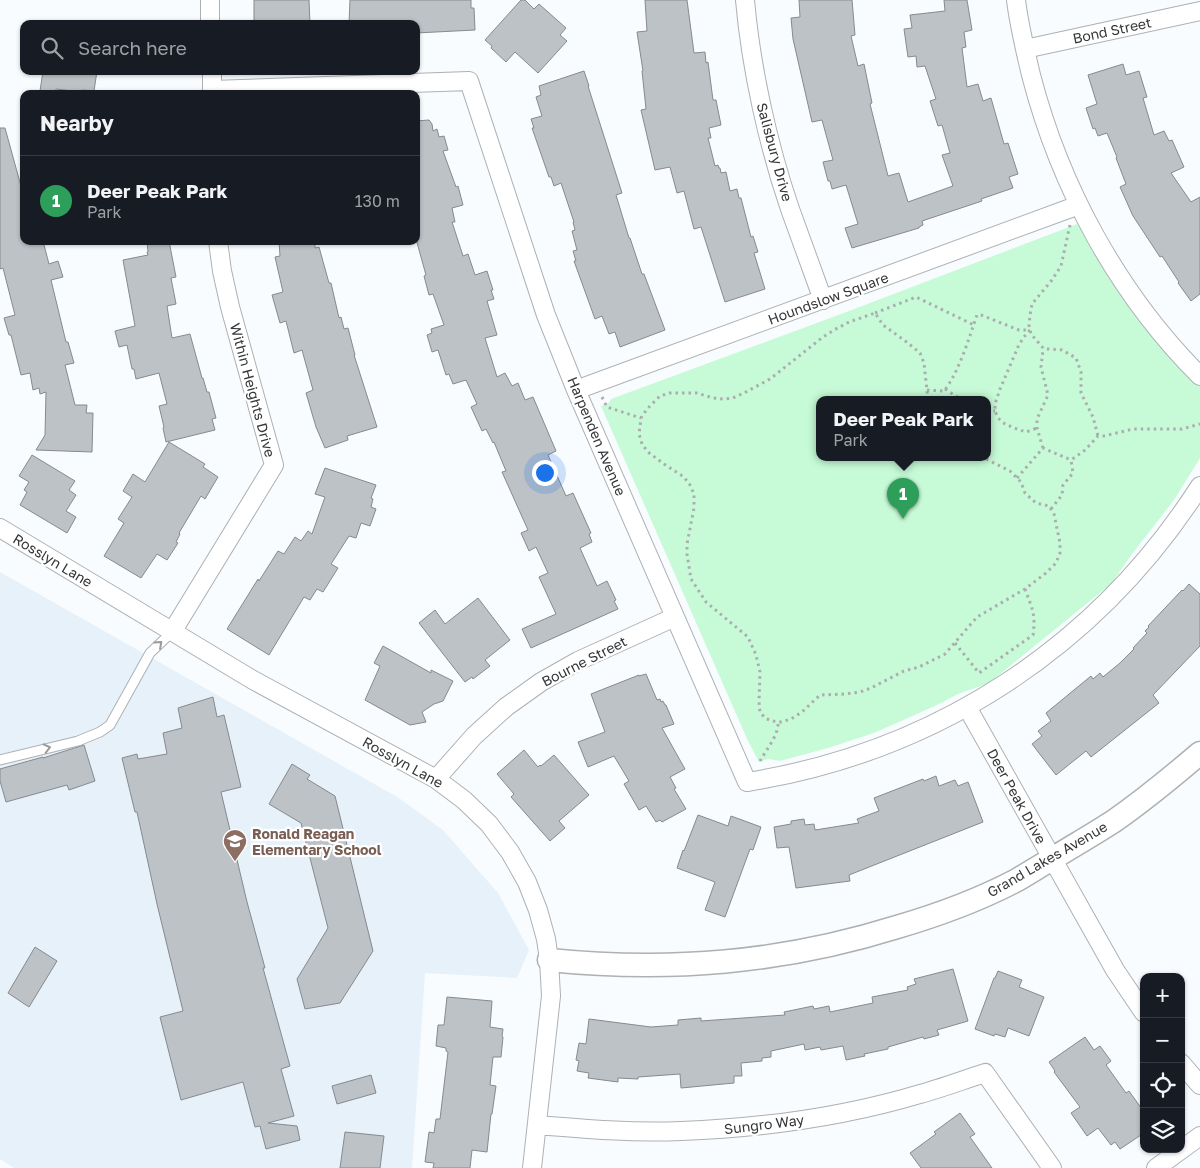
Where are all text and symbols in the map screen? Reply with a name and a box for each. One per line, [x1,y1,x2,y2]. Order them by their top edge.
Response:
street label: Bond Street [1071,13,1153,47]
search box [20,20,420,75]
icon: search [38,34,66,62]
text: Search here [78,36,187,59]
street label: Salisbury Drive [754,101,796,203]
text: Nearby [40,110,114,136]
text: Deer Peak Park [87,179,228,202]
text: 1 [52,191,60,211]
text: 130 m [355,191,400,211]
text: Park [87,202,122,222]
street label: Houndslow Square [765,268,891,328]
street label: Within Heights Drive [227,321,279,459]
street label: Harpenden Avenue [564,374,630,498]
popup [816,396,991,461]
text: Deer Peak Park [833,407,974,430]
text: Park [833,430,868,450]
your location [532,460,558,486]
pin: 1 [887,478,919,519]
street label: Rosslyn Lane [10,530,96,590]
street label: Bourne Street [539,632,629,690]
one-way arrow [154,641,163,650]
street label: Rosslyn Lane [360,733,446,791]
one-way arrow [43,743,52,754]
street label: Deer Peak Drive [984,745,1050,847]
street label: Grand Lakes Avenue [984,818,1110,900]
place label: Ronald Reagan Elementary School [252,825,382,858]
school or university icon: Ronald Reagan Elementary School [222,828,248,862]
map controls [1140,973,1185,1153]
button: + [1140,973,1185,1018]
button: − [1140,1018,1185,1063]
button: locate [1140,1063,1185,1108]
button: layers [1140,1108,1185,1153]
street label: Sungro Way [723,1111,805,1137]

